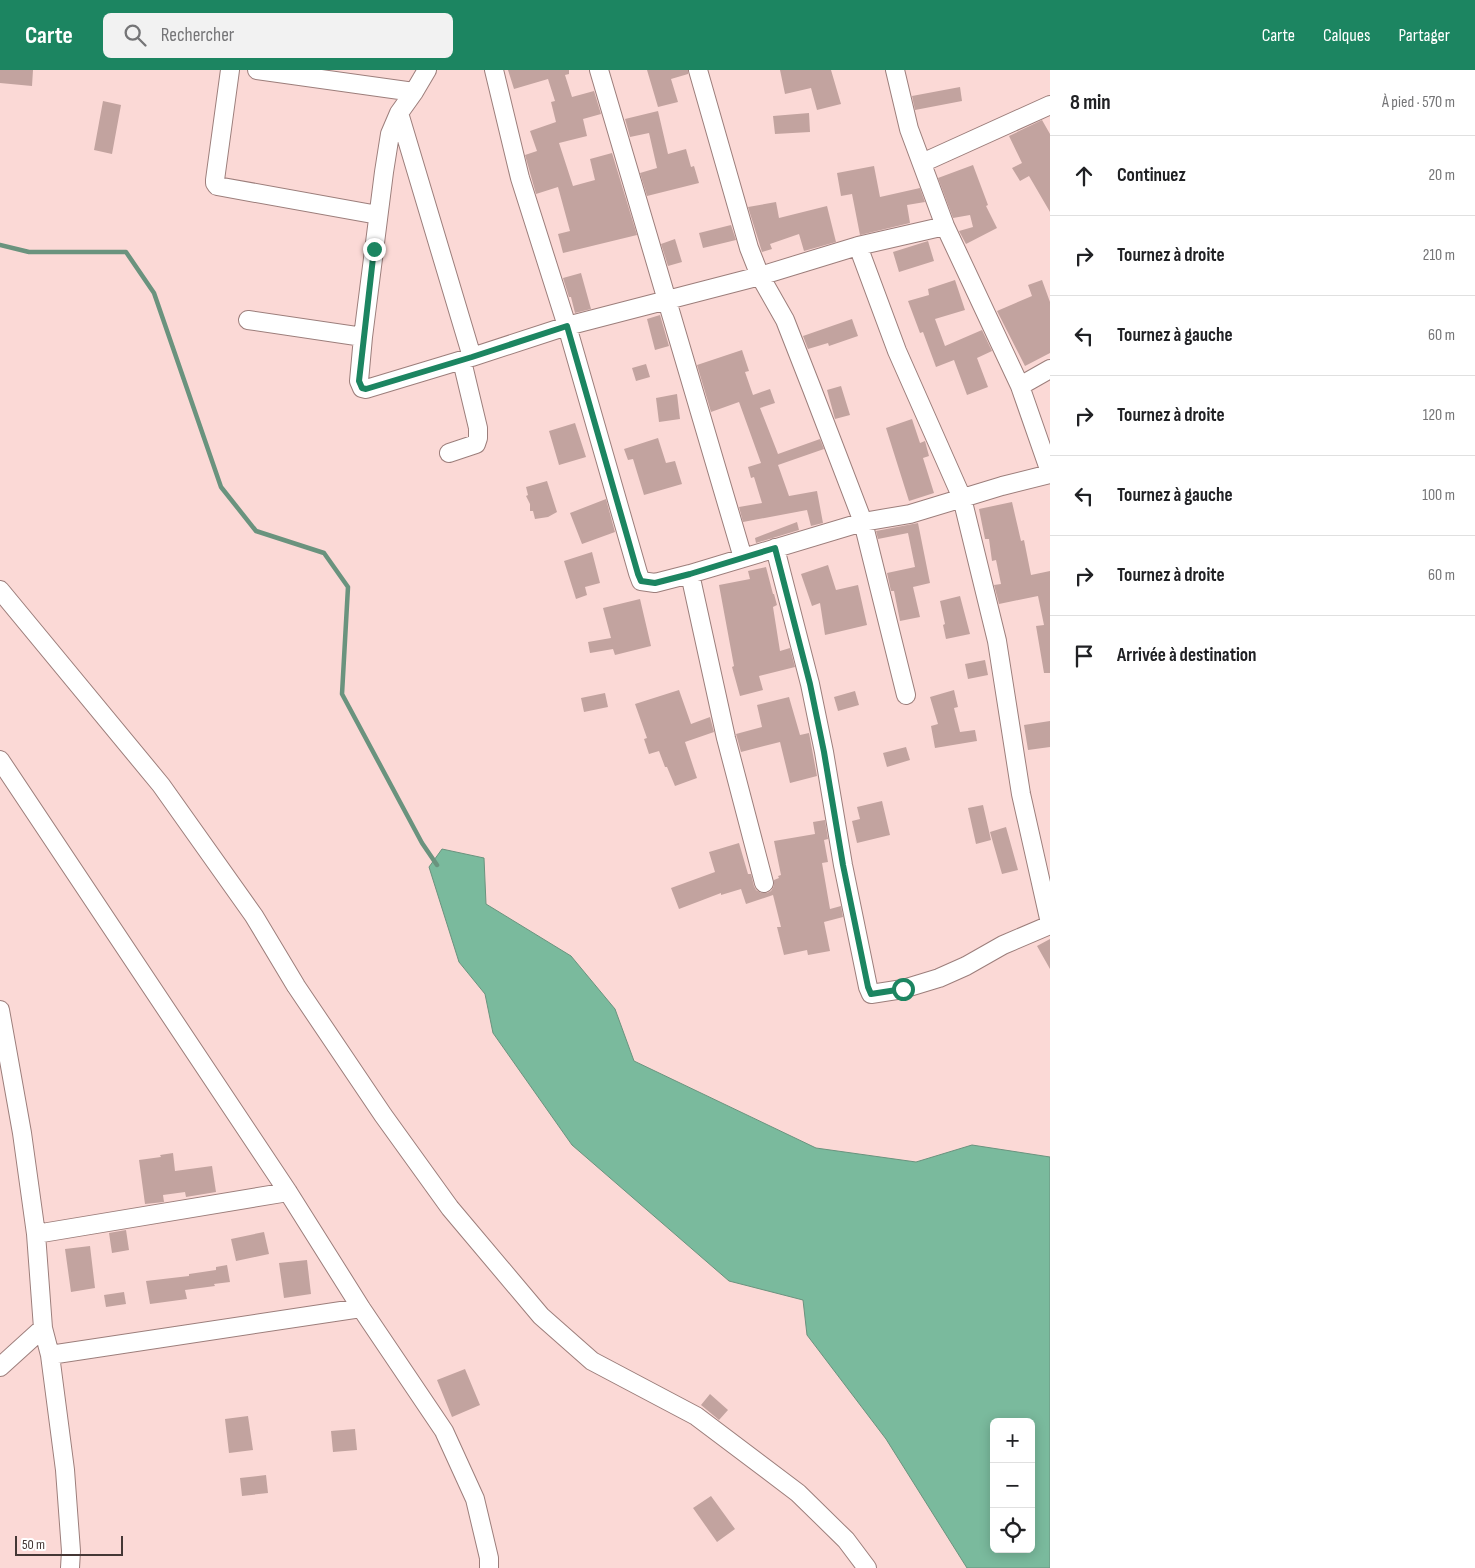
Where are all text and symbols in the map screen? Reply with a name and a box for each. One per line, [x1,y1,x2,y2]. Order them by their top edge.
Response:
search box [103,13,453,58]
text: Carte [25,21,73,50]
icon: search [121,21,149,49]
text: Rechercher [161,24,234,47]
text: Carte [1262,25,1295,46]
text: Calques [1323,25,1370,46]
text: Partager [1398,25,1450,46]
text: 8 min [1070,90,1111,115]
text: À pied · 570 m [1382,93,1455,112]
icon: ahead [1070,162,1098,190]
text: Continuez [1117,164,1186,187]
text: 20 m [1428,166,1455,185]
route end [363,238,386,261]
icon: right [1070,242,1098,270]
text: Tournez à droite [1117,244,1225,267]
text: 210 m [1423,246,1455,265]
icon: left [1070,322,1098,350]
text: Tournez à gauche [1117,324,1233,347]
text: 60 m [1428,326,1455,345]
icon: right [1070,402,1098,430]
text: Tournez à droite [1117,404,1225,427]
text: 120 m [1423,406,1455,425]
icon: left [1070,482,1098,510]
text: Tournez à gauche [1117,484,1233,507]
text: 100 m [1422,486,1455,505]
icon: right [1070,562,1098,590]
text: Tournez à droite [1117,564,1225,587]
text: 60 m [1428,566,1455,585]
icon: arrive [1070,642,1098,670]
text: Arrivée à destination [1117,644,1257,667]
route start [892,978,915,1001]
map controls [990,1418,1035,1553]
button: + [990,1418,1035,1463]
button: − [990,1463,1035,1508]
button: locate [990,1508,1035,1553]
scale bar [15,1533,122,1556]
text: 50 m [22,1536,45,1553]

